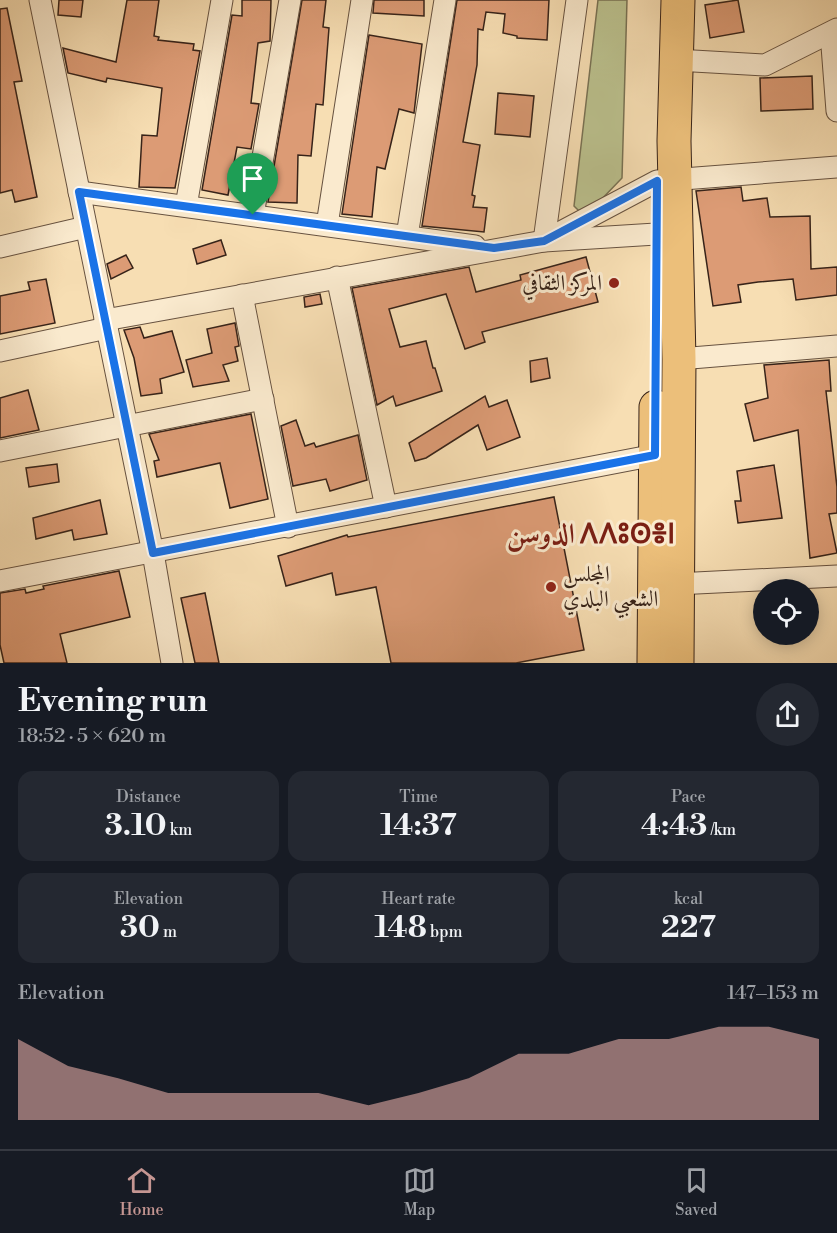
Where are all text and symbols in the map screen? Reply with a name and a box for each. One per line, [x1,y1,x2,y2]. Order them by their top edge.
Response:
pin [227,153,278,215]
icon: arrive [236,162,269,195]
place label: المركز الثقافي [522,270,602,301]
marker: المركز الثقافي [607,276,621,290]
district label: الدوسن ⴷⴷⵓⵙⴻⵏ [507,517,675,552]
place label: المجلس الشعبي البلدي [563,561,658,619]
map controls [753,579,819,645]
button: locate [753,579,819,645]
marker: المجلس الشعبي البلدي [544,580,558,594]
text: Evening run [18,681,207,722]
button: share [756,683,819,746]
text: 18:52 · 5 × 620 m [18,724,166,749]
text: Distance [116,787,181,807]
text: Time [399,787,438,807]
text: Pace [671,787,706,807]
text: 3.10 [105,807,167,845]
text: 14:37 [380,807,457,845]
text: 4:43 [641,807,707,845]
text: km [167,820,192,840]
text: /km [707,820,736,840]
text: Elevation [114,889,183,909]
text: Heart rate [382,889,455,909]
text: kcal [674,889,703,909]
text: 30 [120,909,160,947]
text: 148 [375,909,427,947]
text: 227 [661,909,716,947]
text: m [160,922,177,942]
text: bpm [427,922,462,942]
text: Elevation [18,981,105,1006]
text: 147–153 m [727,981,819,1006]
tab: Home [120,1164,164,1220]
tab: Map [403,1164,436,1220]
tab: Saved [675,1164,717,1220]

